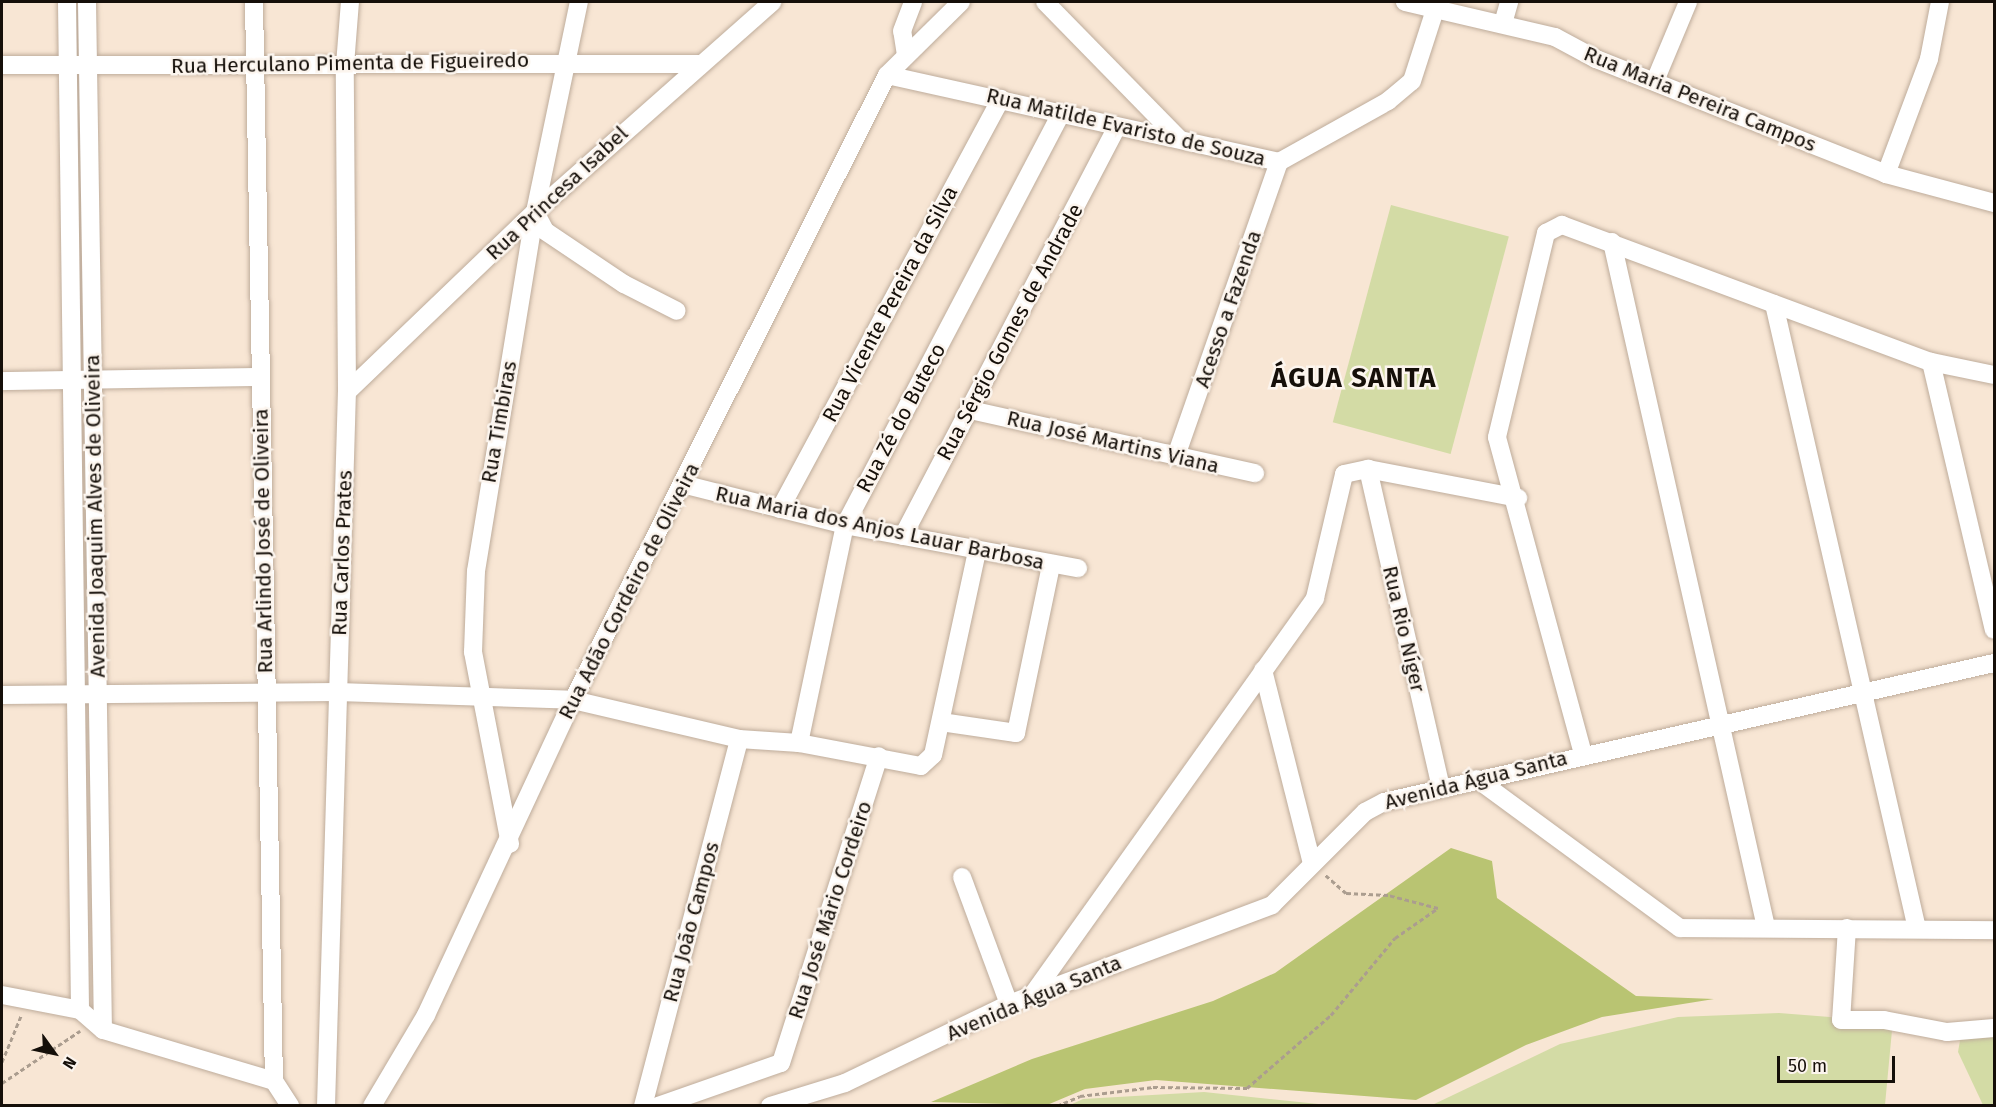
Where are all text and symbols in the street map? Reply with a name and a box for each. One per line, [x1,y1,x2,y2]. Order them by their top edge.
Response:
street label: Rua Maria Pereira Campos [1580,41,1820,157]
street label: Rua Herculano Pimenta de Figueiredo [171,47,529,79]
street label: Rua Matilde Evaristo de Souza [984,83,1268,171]
street label: Rua Princesa Isabel [481,121,633,265]
street label: Rua Vicente Pereira da Silva [817,182,963,426]
street label: Rua Sérgio Gomes de Andrade [932,199,1088,465]
street label: Acesso a Fazenda [1189,227,1267,391]
street label: Rua Zé do Buteco [851,339,951,497]
street label: Avenida Joaquim Alves de Oliveira [80,354,110,678]
street label: Rua Timbiras [476,359,522,485]
district label: ÁGUA SANTA [1271,363,1437,395]
street label: Rua José Martins Viana [1004,405,1222,479]
street label: Rua Arlindo José de Oliveira [248,408,278,674]
street label: Rua Adão Cordeiro de Oliveira [553,458,705,724]
street label: Rua Carlos Prates [327,470,357,636]
street label: Rua Maria dos Anjos Lauar Barbosa [713,481,1047,575]
street label: Rua Rio Níger [1377,563,1431,695]
street label: Avenida Água Santa [1382,745,1570,815]
street label: Rua José Mário Cordeiro [783,798,877,1022]
street label: Rua João Campos [657,839,725,1005]
street label: Avenida Água Santa [943,950,1125,1046]
north arrow [24,1023,84,1083]
scale bar [1780,1044,1898,1082]
text: N [59,1053,80,1073]
text: 50 m [1788,1055,1827,1077]

